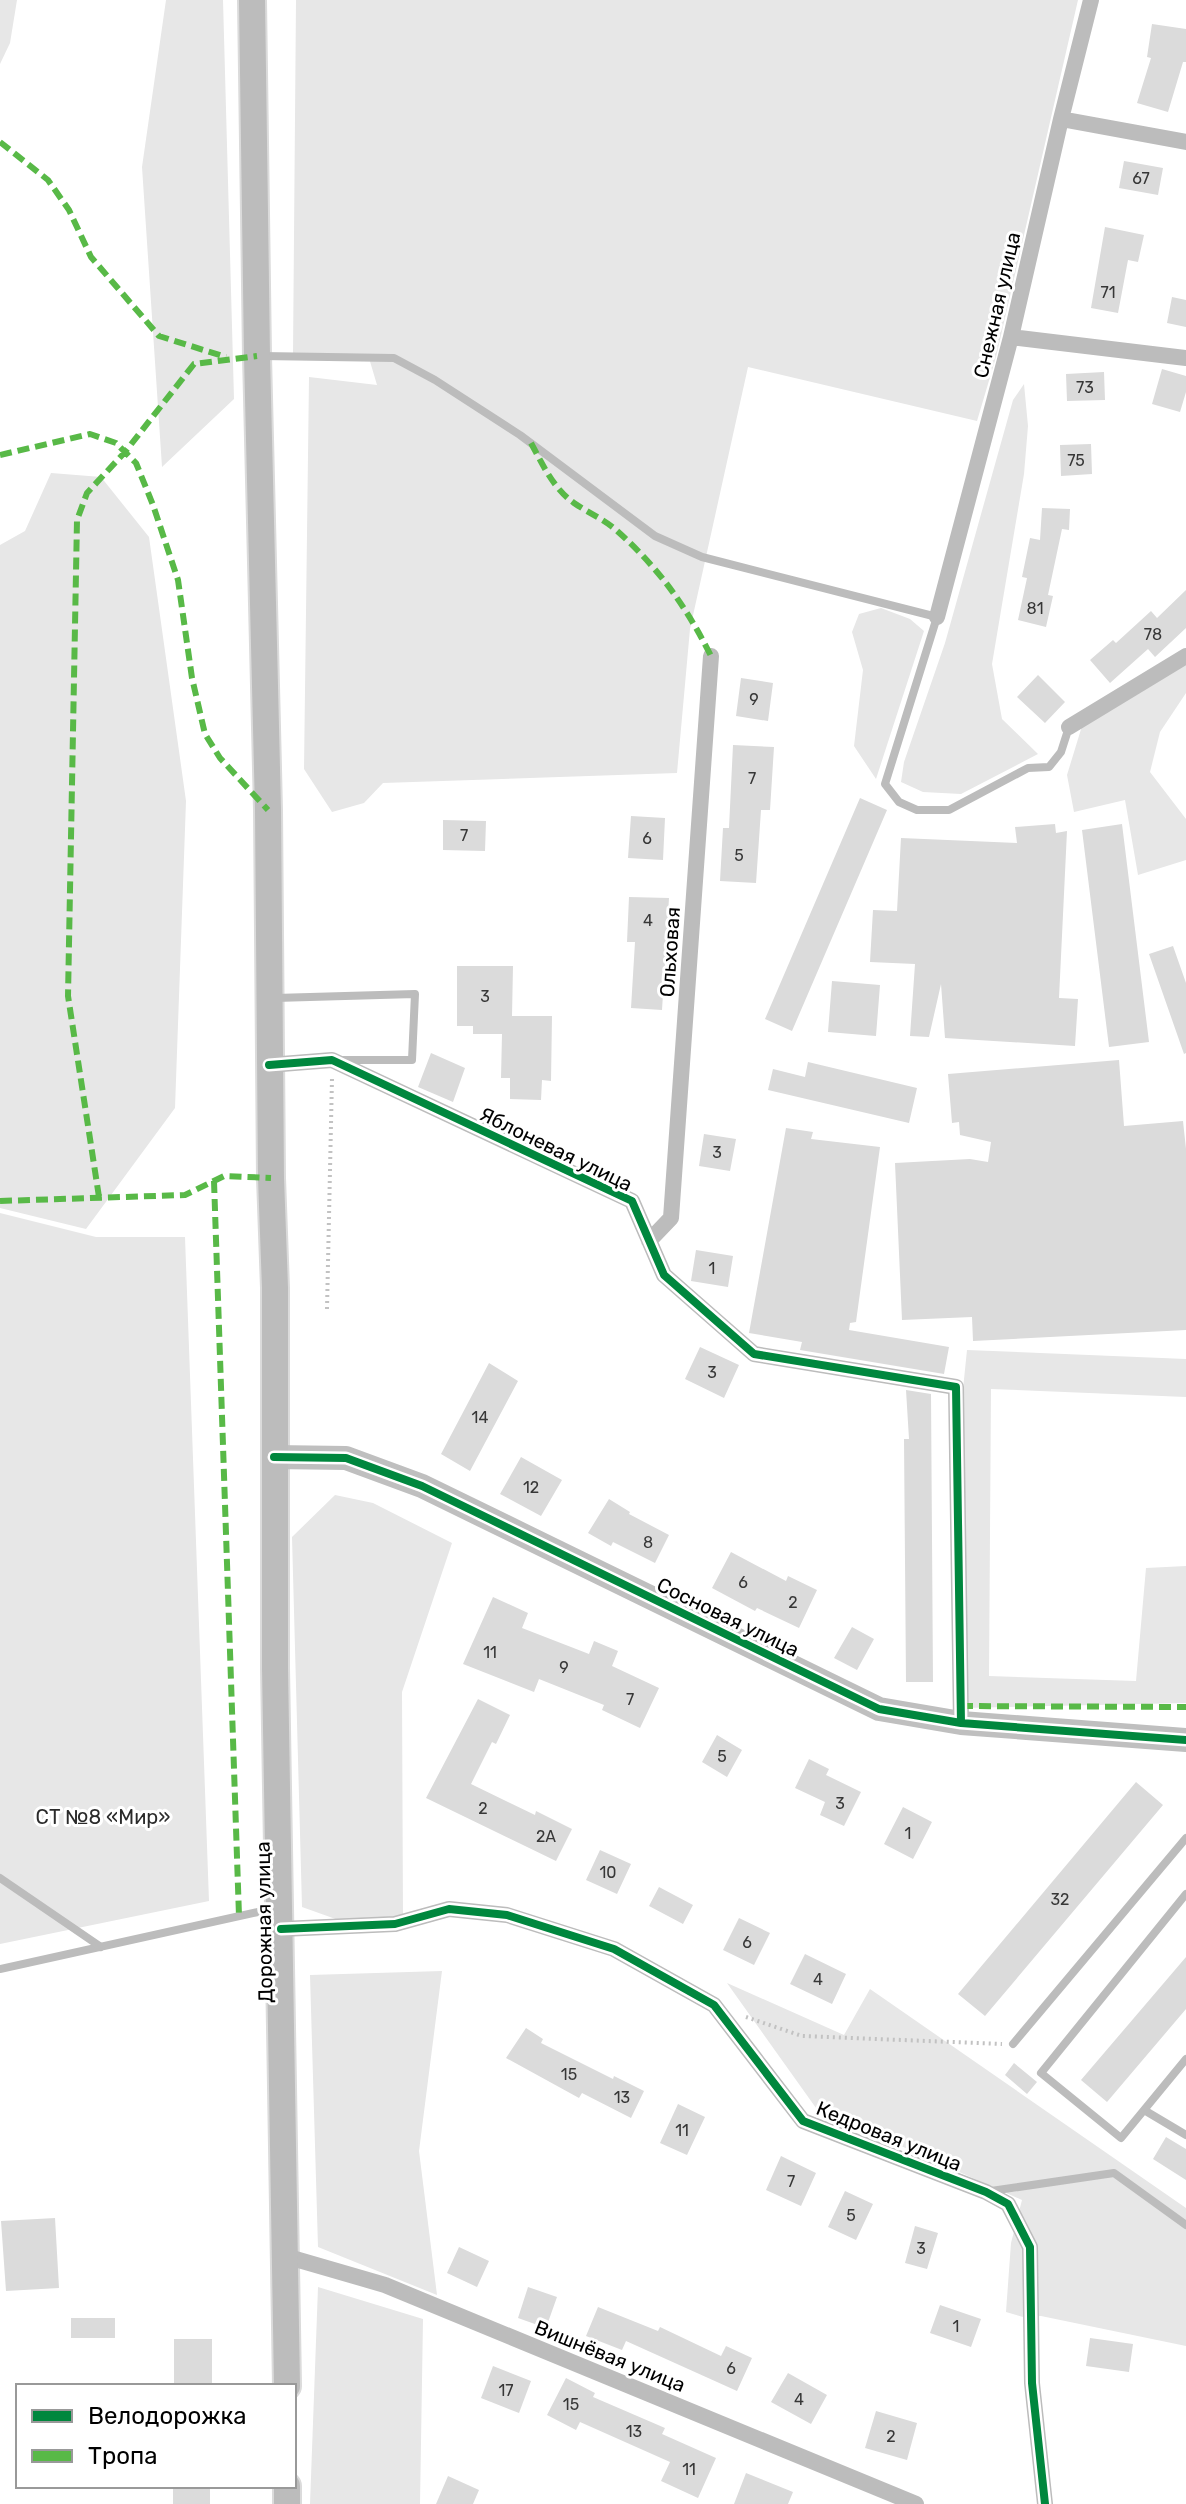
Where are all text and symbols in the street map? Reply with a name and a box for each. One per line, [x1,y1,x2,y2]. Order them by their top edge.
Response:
house number: 67 [1132,169,1150,188]
street label: Снежная улица [969,230,1025,380]
house number: 71 [1100,283,1116,302]
house number: 73 [1076,378,1094,397]
house number: 75 [1067,451,1085,470]
house number: 81 [1026,599,1044,618]
house number: 78 [1144,625,1162,644]
house number: 9 [749,690,759,709]
house number: 7 [748,769,756,788]
house number: 7 [460,826,468,845]
house number: 6 [642,829,652,848]
house number: 5 [734,846,744,865]
street label: Ольховая [655,906,685,998]
house number: 4 [643,911,653,930]
house number: 3 [480,987,490,1006]
street label: Яблоневая улица [476,1102,636,1196]
house number: 3 [712,1143,722,1162]
house number: 1 [709,1259,715,1278]
house number: 3 [707,1363,717,1382]
house number: 14 [472,1408,488,1427]
house number: 12 [523,1478,539,1497]
house number: 8 [643,1533,653,1552]
street label: Сосновая улица [653,1572,803,1662]
house number: 6 [738,1573,748,1592]
house number: 2 [788,1593,798,1612]
house number: 11 [483,1643,497,1662]
house number: 9 [559,1658,569,1677]
house number: 7 [626,1690,634,1709]
house number: 5 [717,1747,727,1766]
house number: 3 [835,1794,845,1813]
house number: 2 [478,1799,488,1818]
park label: СТ №8 «Мир» [36,1805,170,1829]
house number: 1 [905,1824,911,1843]
house number: 2А [536,1827,556,1846]
street label: Дорожная улица [251,1841,277,2003]
house number: 10 [599,1863,617,1882]
house number: 32 [1050,1890,1070,1909]
house number: 6 [742,1933,752,1952]
house number: 4 [813,1970,823,1989]
house number: 15 [561,2065,577,2084]
house number: 13 [614,2088,630,2107]
street label: Кедровая улица [813,2096,965,2176]
house number: 11 [675,2121,689,2140]
house number: 7 [787,2172,795,2191]
house number: 5 [846,2206,856,2225]
house number: 3 [916,2239,926,2258]
street label: Вишнёвая улица [531,2315,689,2397]
house number: 1 [953,2317,959,2336]
house number: 6 [726,2359,736,2378]
house number: 17 [498,2381,514,2400]
legend [16,2384,296,2488]
house number: 4 [794,2390,804,2409]
house number: 15 [563,2395,579,2414]
text: Велодорожка [88,2402,247,2430]
house number: 13 [626,2422,642,2441]
house number: 2 [886,2427,896,2446]
text: Тропа [88,2442,157,2470]
house number: 11 [682,2460,696,2479]

